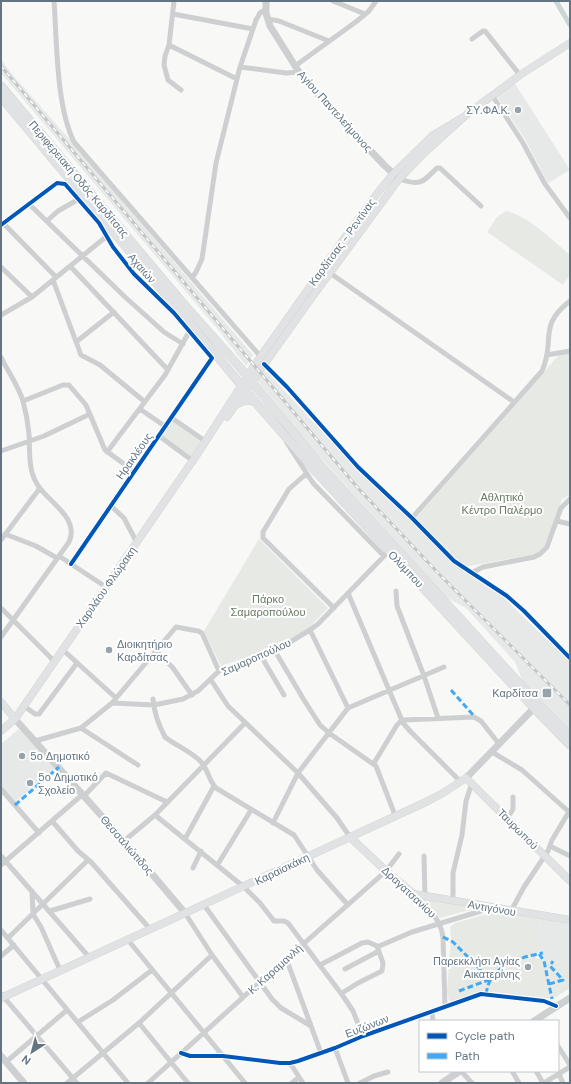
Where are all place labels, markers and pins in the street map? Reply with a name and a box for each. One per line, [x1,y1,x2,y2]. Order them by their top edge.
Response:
place label: ΣΥ.ΦΑ.Κ. [466,103,510,117]
marker: ΣΥ.ΦΑ.Κ. [513,105,523,115]
place label: Διοικητήριο Καρδίτσας [117,637,172,664]
marker: Διοικητήριο Καρδίτσας [104,645,114,655]
place label: Καρδίτσα [492,686,539,700]
marker: Καρδίτσα [541,687,553,699]
place label: 5ο Δημοτικό [30,749,90,763]
marker: 5ο Δημοτικό [17,751,27,761]
place label: 5ο Δημοτικό Σχολείο [38,770,98,797]
marker: 5ο Δημοτικό Σχολείο [25,778,35,788]
place label: Παρεκκλήσι Αγίας Αικατερίνης [433,954,520,981]
marker: Παρεκκλήσι Αγίας Αικατερίνης [523,962,533,972]

